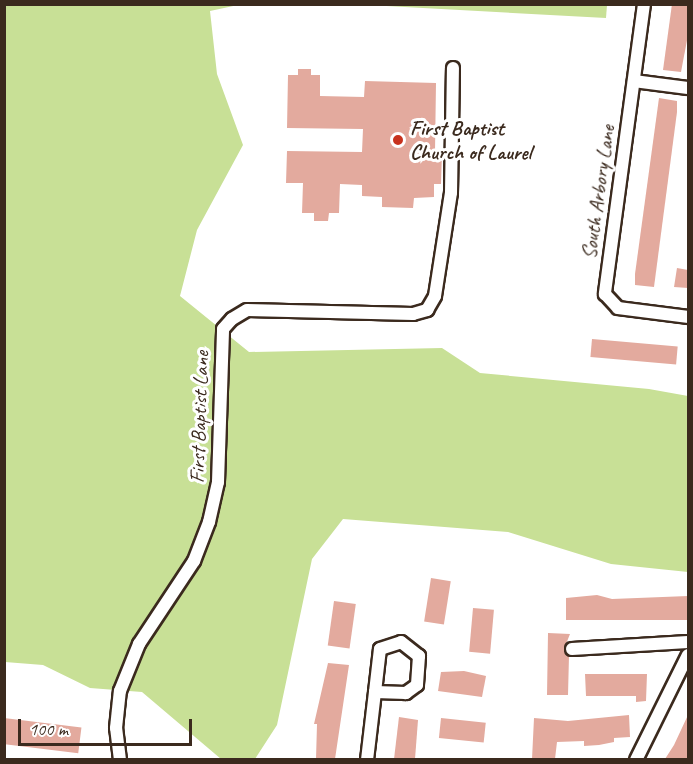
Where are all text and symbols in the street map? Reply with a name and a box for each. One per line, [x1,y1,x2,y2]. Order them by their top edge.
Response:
place label: First Baptist Church of Laurel [410,115,532,165]
street label: South Arbory Lane [576,123,620,261]
marker: First Baptist Church of Laurel [391,133,405,147]
street label: First Baptist Lane [184,350,214,484]
scale bar [21,707,195,745]
text: 100 m [29,718,68,740]

